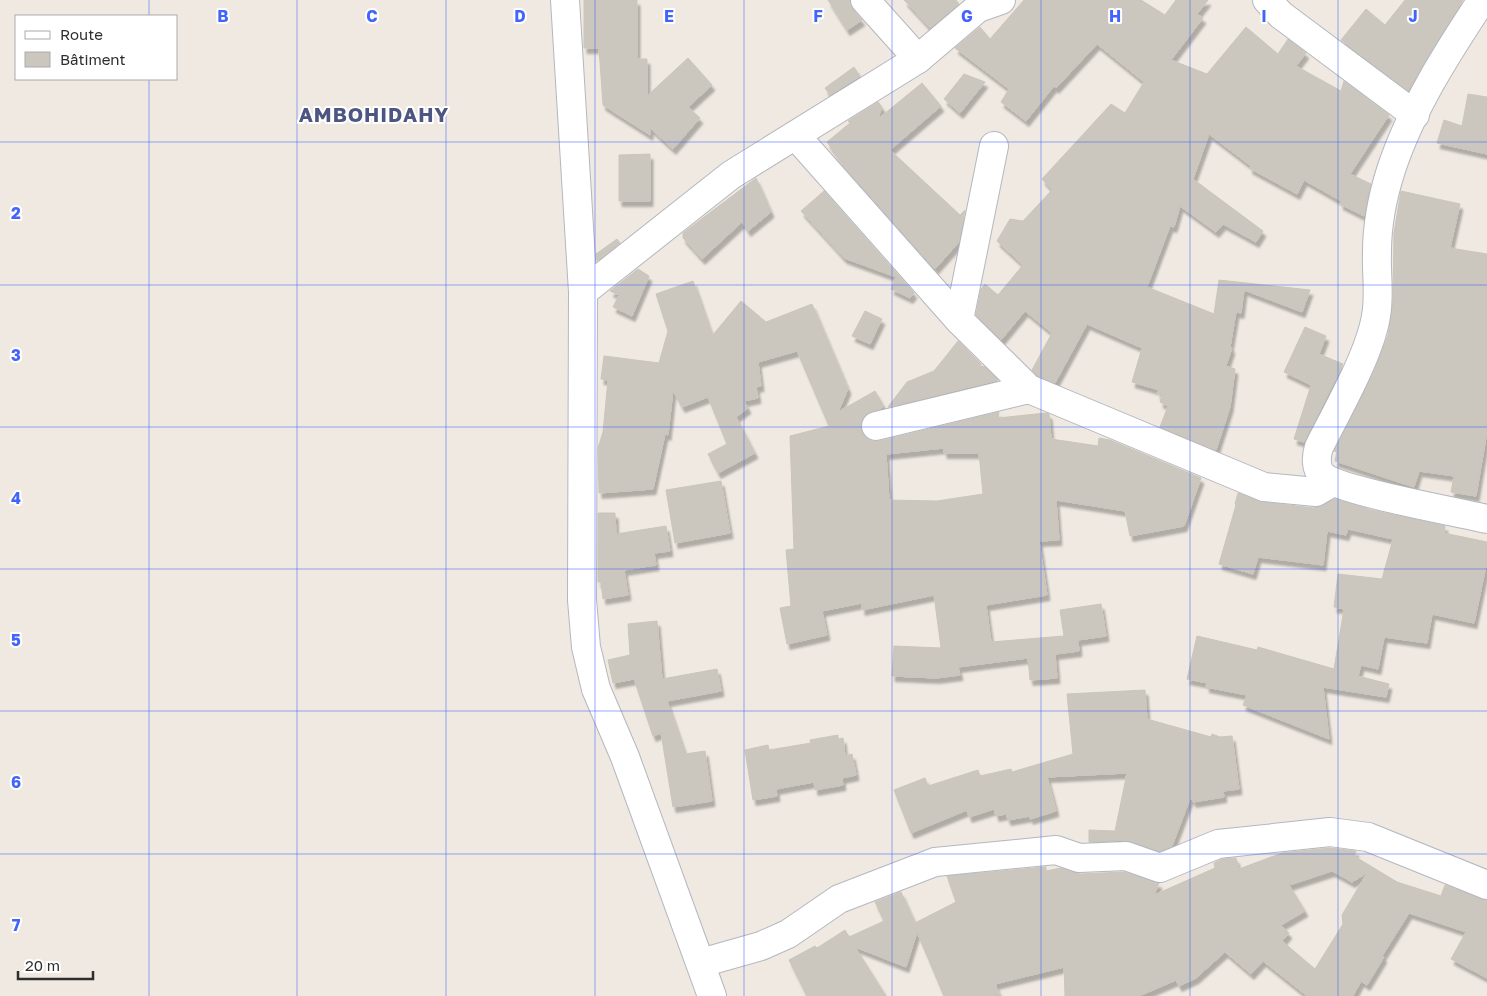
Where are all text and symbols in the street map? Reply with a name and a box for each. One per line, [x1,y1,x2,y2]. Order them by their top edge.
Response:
text: B [217,6,229,26]
text: C [366,6,378,26]
text: D [514,6,526,26]
text: E [664,6,674,26]
text: F [813,6,823,26]
text: G [961,6,973,26]
text: H [1109,6,1121,26]
text: I [1261,6,1267,26]
text: J [1408,6,1418,26]
legend [15,15,178,80]
text: Route [60,25,103,43]
text: Bâtiment [60,50,125,68]
district label: AMBOHIDAHY [299,102,449,126]
text: 2 [11,203,21,223]
text: 3 [11,345,21,365]
text: 4 [11,488,21,508]
text: 5 [11,630,21,650]
text: 6 [11,772,21,792]
text: 7 [12,915,21,935]
scale bar [18,948,92,980]
text: 20 m [25,956,60,974]

